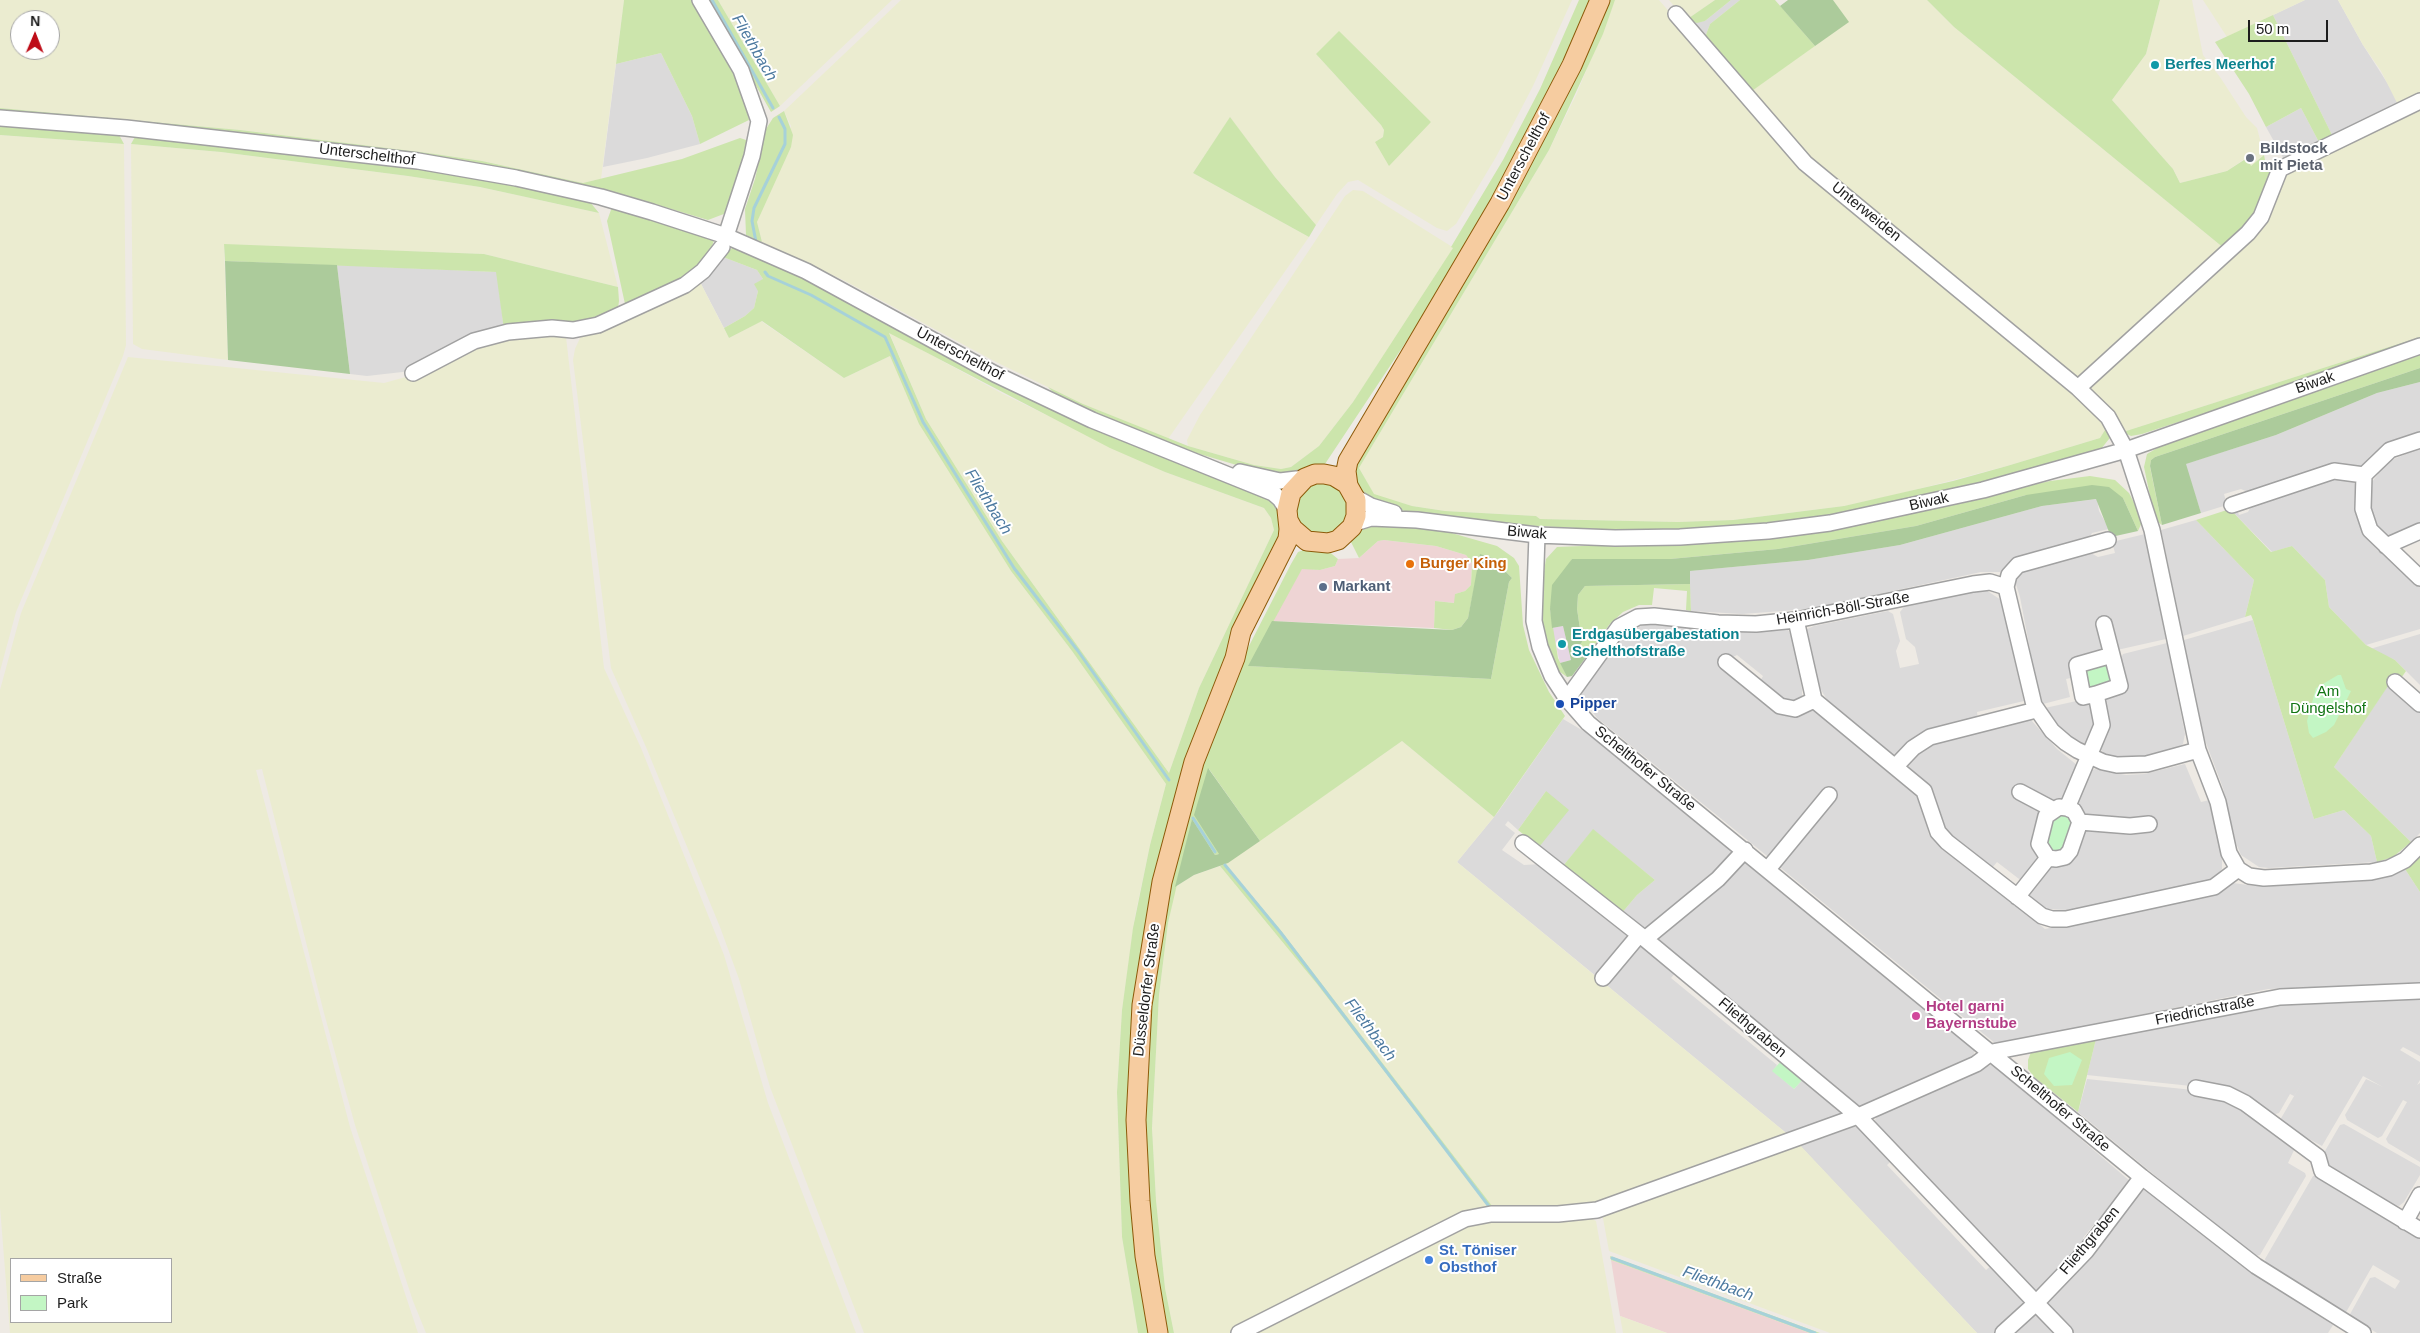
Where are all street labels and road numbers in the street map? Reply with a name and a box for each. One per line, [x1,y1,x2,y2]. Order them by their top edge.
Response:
street label: Unterschelthof [1493,110,1555,204]
street label: Unterschelthof [318,140,416,170]
street label: Unterweiden [1828,179,1904,245]
street label: Unterschelthof [913,323,1007,385]
street label: Biwak [2293,368,2337,398]
street label: Biwak [1907,489,1951,515]
street label: Biwak [1506,522,1548,544]
street label: Heinrich-Böll-Straße [1775,588,1911,630]
street label: Schelthofer Straße [1591,723,1699,815]
street label: Düsseldorfer Straße [1130,922,1164,1058]
street label: Friedrichstraße [2154,993,2256,1029]
street label: Fliethgraben [1714,994,1790,1062]
street label: Schelthofer Straße [2006,1062,2114,1156]
street label: Fliethgraben [2056,1203,2124,1279]

